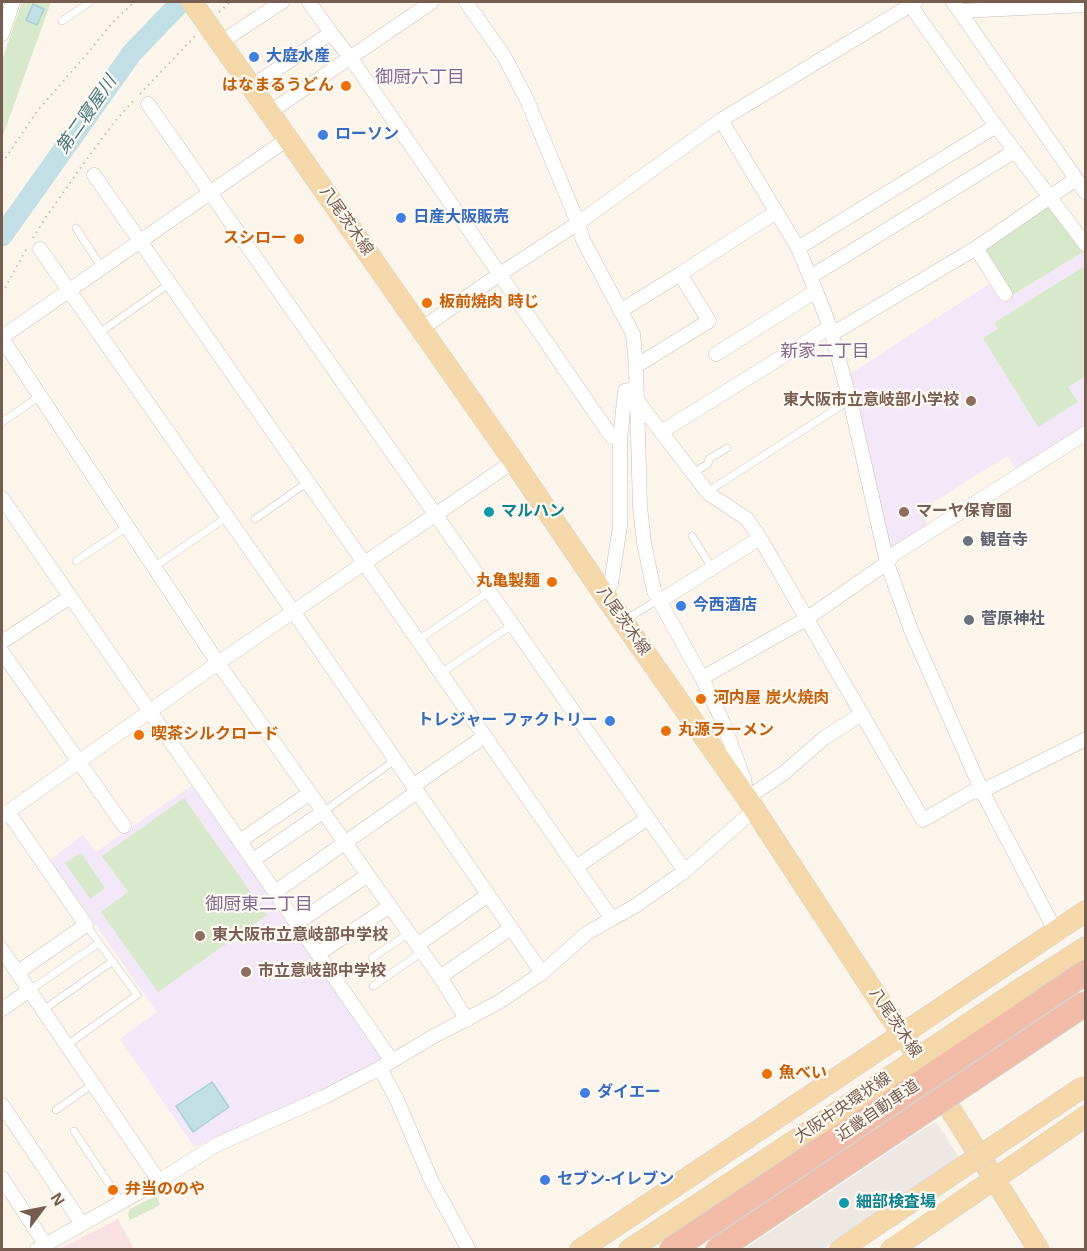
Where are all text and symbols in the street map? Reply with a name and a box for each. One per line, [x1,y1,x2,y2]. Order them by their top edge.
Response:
place label: 大庭水産 [266,47,330,67]
marker: 大庭水産 [247,50,261,64]
district label: 御厨六丁目 [375,67,465,89]
water label: 第二寝屋川 [52,72,122,158]
place label: はなまるうどん [222,76,334,96]
marker: はなまるうどん [339,79,353,93]
place label: ローソン [335,125,399,145]
marker: ローソン [316,128,330,142]
street label: 八尾茨木線 [315,183,377,259]
place label: 日産大阪販売 [413,208,509,228]
marker: 日産大阪販売 [394,211,408,225]
place label: スシロー [223,229,287,249]
marker: スシロー [292,232,306,246]
place label: 板前焼肉 時じ [439,293,539,313]
marker: 板前焼肉 時じ [420,296,434,310]
district label: 新家二丁目 [780,341,870,363]
place label: 東大阪市立意岐部小学校 [783,391,959,411]
marker: 東大阪市立意岐部小学校 [964,394,978,408]
place label: マルハン [501,502,565,522]
place label: マーヤ保育園 [916,502,1012,522]
marker: マルハン [482,505,496,519]
marker: マーヤ保育園 [897,505,911,519]
place label: 観音寺 [980,531,1028,551]
marker: 観音寺 [961,534,975,548]
place label: 丸亀製麺 [476,572,540,592]
marker: 丸亀製麺 [545,575,559,589]
street label: 八尾茨木線 [592,583,654,659]
place label: 今西酒店 [693,596,757,616]
marker: 今西酒店 [674,599,688,613]
place label: 菅原神社 [981,610,1045,630]
marker: 菅原神社 [962,613,976,627]
place label: 河内屋 炭火焼肉 [713,689,829,709]
marker: 河内屋 炭火焼肉 [694,692,708,706]
place label: トレジャー ファクトリー [418,711,598,731]
marker: トレジャー ファクトリー [603,714,617,728]
place label: 丸源ラーメン [678,721,774,741]
marker: 丸源ラーメン [659,724,673,738]
place label: 喫茶シルクロード [151,725,279,745]
marker: 喫茶シルクロード [132,728,146,742]
district label: 御厨東二丁目 [205,894,313,916]
place label: 東大阪市立意岐部中学校 [212,926,388,946]
marker: 東大阪市立意岐部中学校 [193,929,207,943]
place label: 市立意岐部中学校 [258,962,386,982]
marker: 市立意岐部中学校 [239,965,253,979]
street label: 八尾茨木線 [865,984,925,1062]
place label: 魚べい [779,1064,827,1084]
marker: 魚べい [760,1067,774,1081]
street label: 大阪中央環状線 [791,1069,895,1147]
street label: 近畿自動車道 [833,1076,923,1146]
place label: ダイエー [597,1083,661,1103]
marker: ダイエー [578,1086,592,1100]
place label: セブン-イレブン [557,1170,674,1190]
marker: セブン-イレブン [538,1173,552,1187]
north arrow [12,1179,72,1239]
place label: 弁当ののや [125,1180,205,1200]
marker: 弁当ののや [106,1183,120,1197]
text: N [47,1190,68,1209]
place label: 細部検査場 [856,1193,936,1213]
marker: 細部検査場 [837,1196,851,1210]

